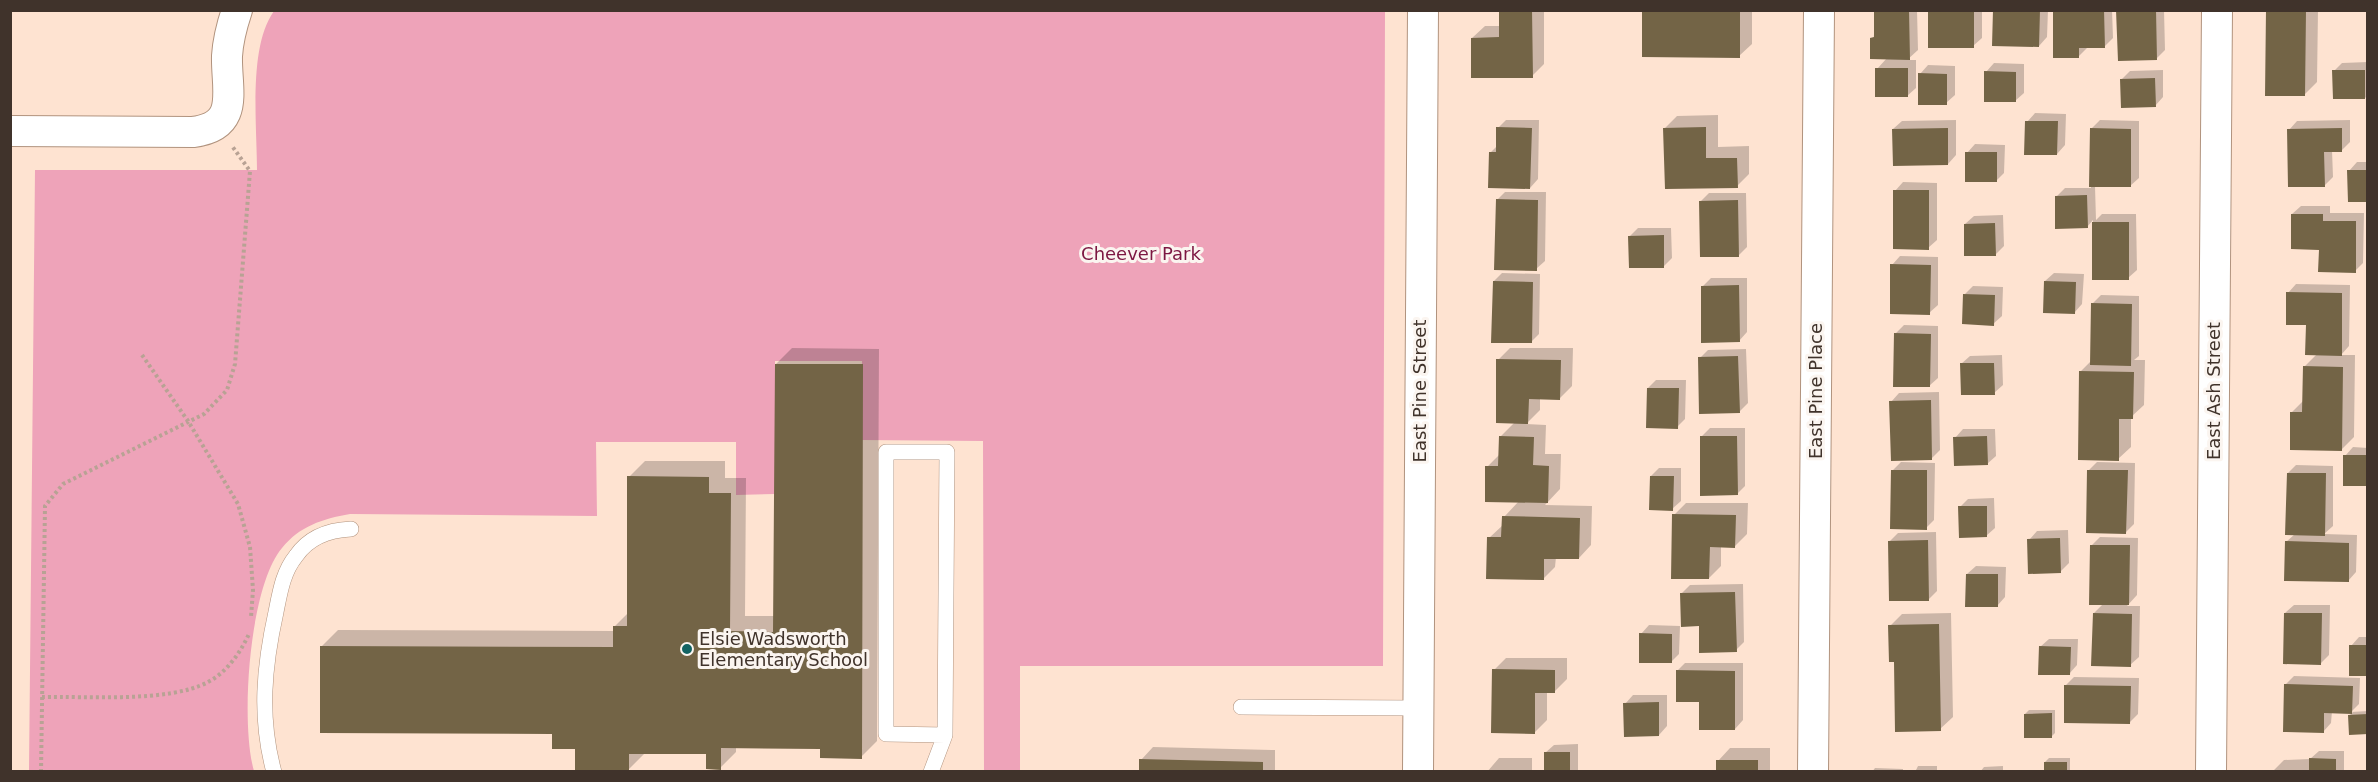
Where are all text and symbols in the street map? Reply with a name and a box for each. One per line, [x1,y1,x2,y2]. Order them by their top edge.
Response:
park label: Cheever Park [1081,243,1202,264]
street label: East Pine Street [1409,320,1430,462]
street label: East Ash Street [2203,322,2224,460]
street label: East Pine Place [1805,323,1826,459]
place label: Elsie Wadsworth Elementary School [699,628,868,670]
marker: Elsie Wadsworth Elementary School [680,642,694,656]

